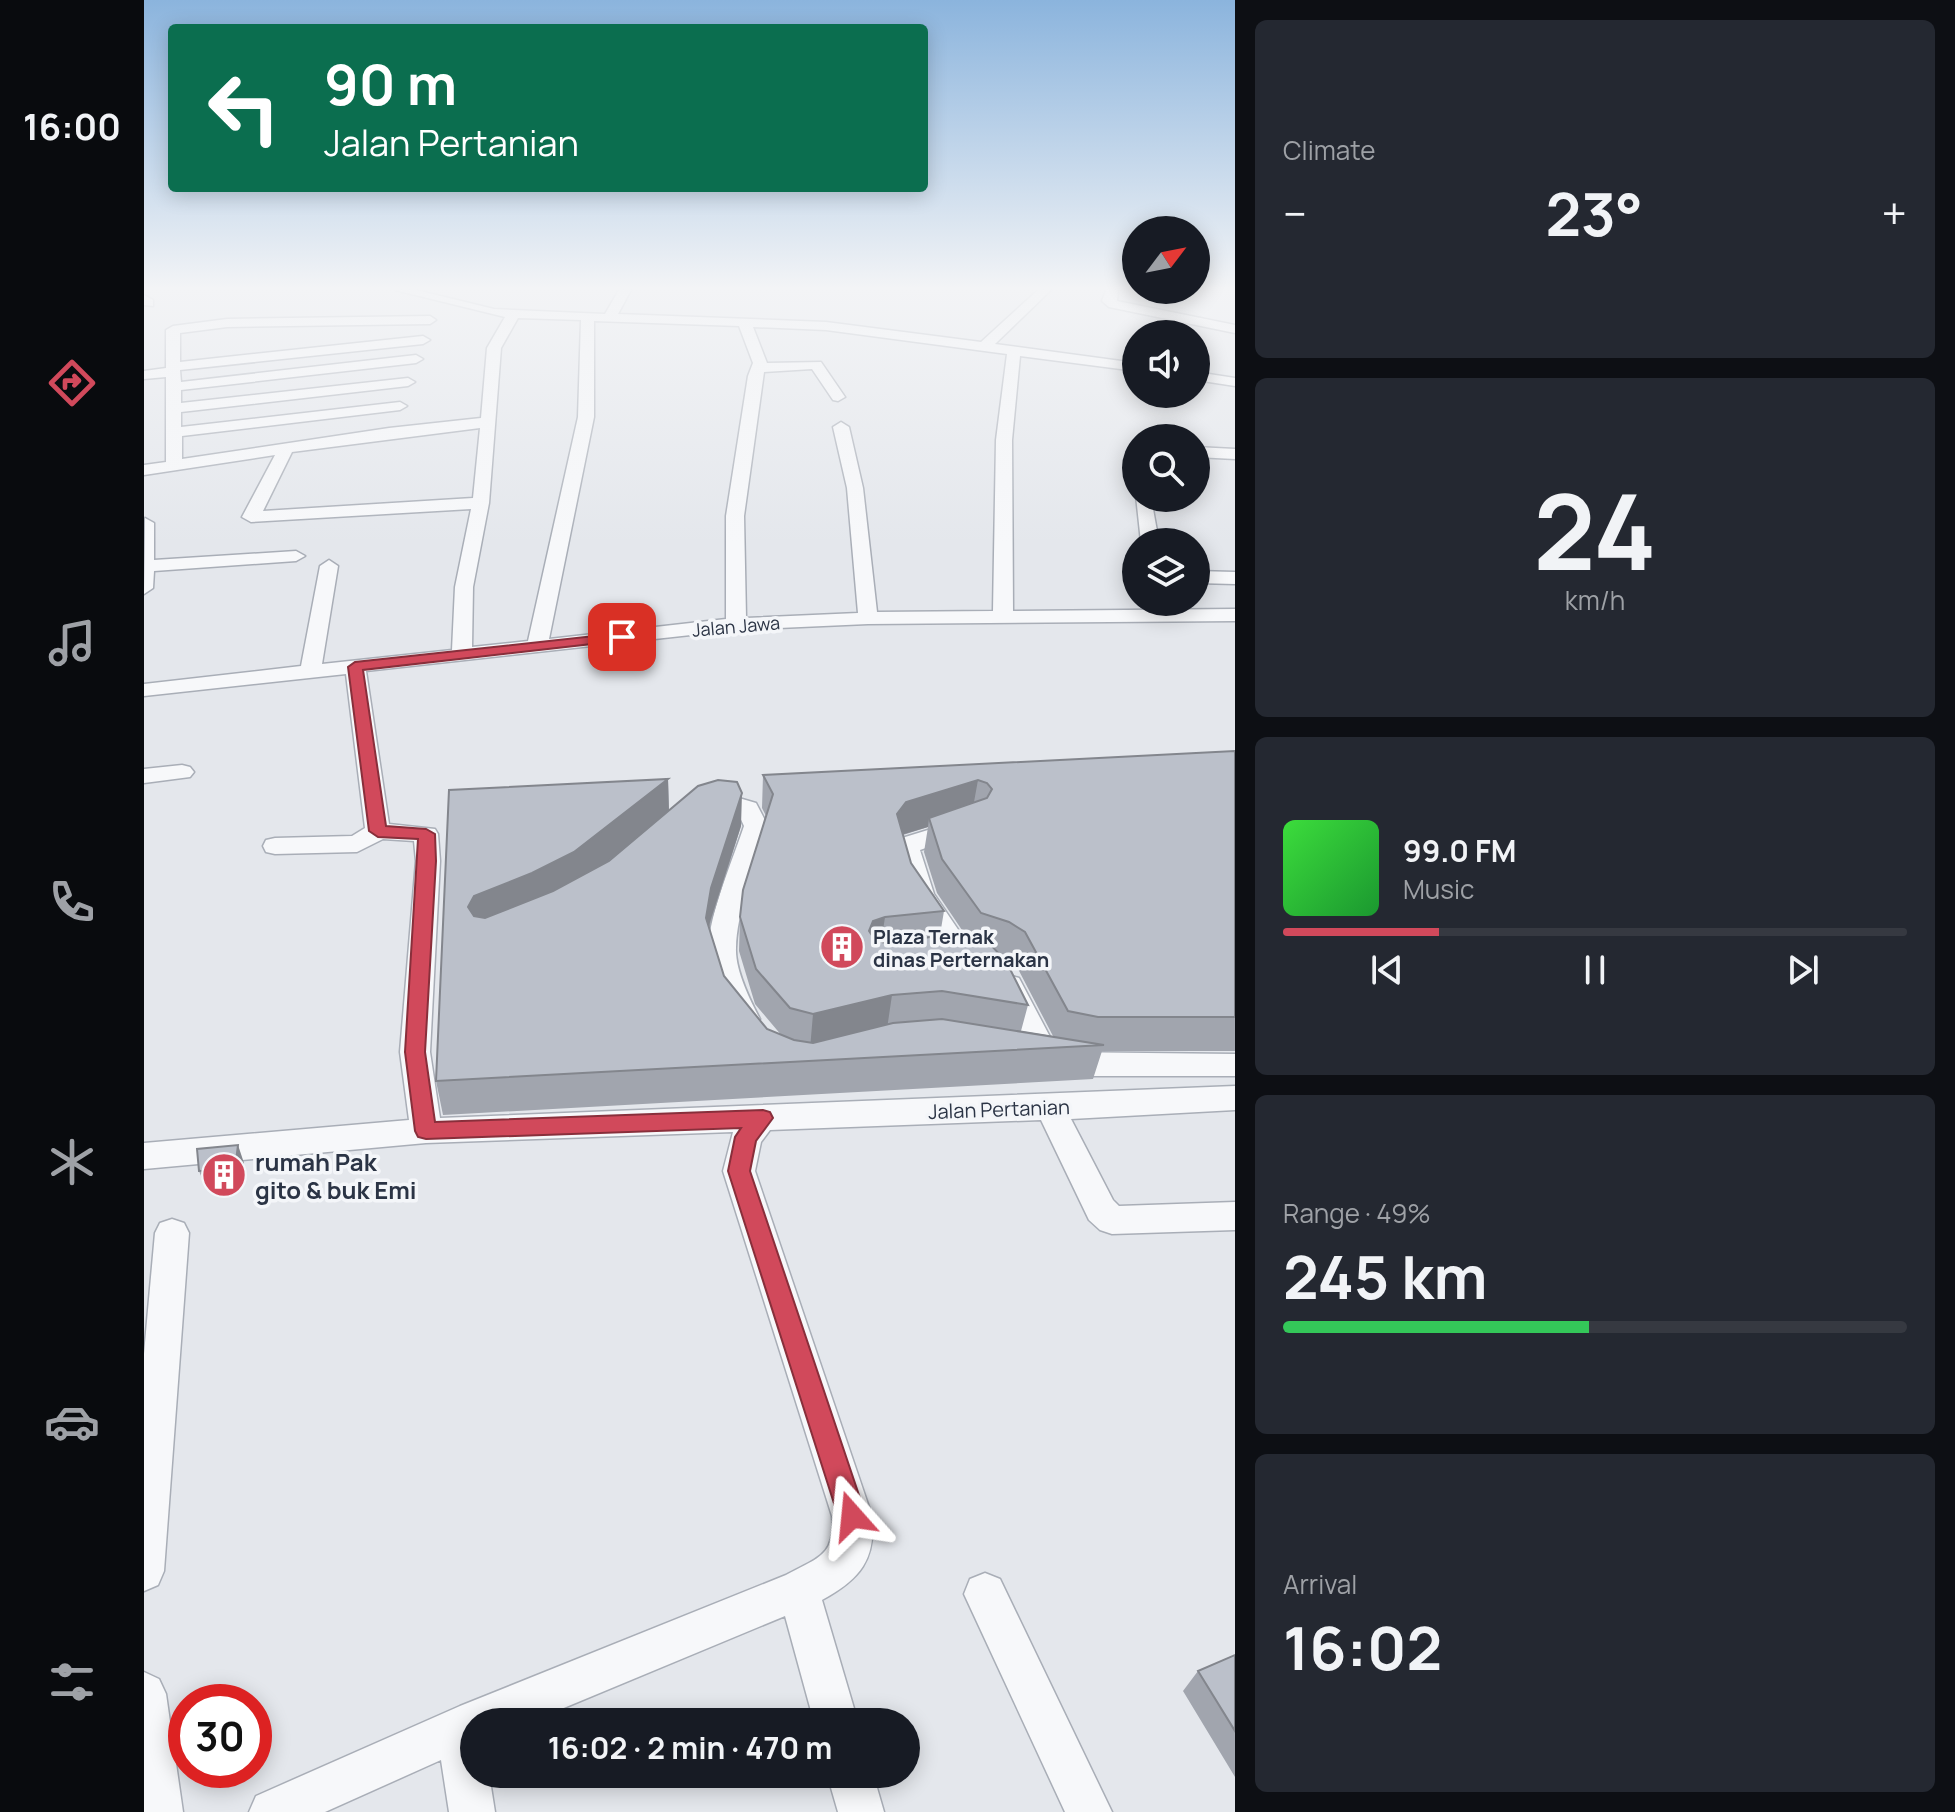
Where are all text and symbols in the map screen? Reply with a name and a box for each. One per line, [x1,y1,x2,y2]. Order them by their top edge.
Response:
text: 90 m [324,45,457,122]
icon: left [192,56,296,160]
text: 16:00 [23,102,121,151]
text: Jalan Pertanian [324,118,579,167]
text: Climate [1283,132,1375,168]
text: 23° [1545,172,1643,254]
text: − [1283,183,1307,243]
text: + [1882,183,1907,243]
north arrow [1122,216,1210,304]
map controls [1122,216,1210,616]
button: sound [1122,320,1210,408]
icon: directions [44,355,100,411]
button: search [1122,424,1210,512]
text: 24 [1533,459,1657,601]
button: layers [1122,528,1210,616]
text: km/h [1565,582,1625,618]
pin [588,603,656,671]
street label: Jalan Jawa [691,610,781,642]
icon: music [44,615,100,671]
icon: arrive [600,615,644,659]
text: 99.0 FM [1403,830,1516,871]
text: Music [1403,871,1474,907]
icon: phone [44,874,100,930]
building icon: Plaza Ternak dinas Perternakan [818,923,866,971]
place label: Plaza Ternak dinas Perternakan [873,923,1049,973]
icon: previous [1365,948,1409,992]
icon: pause [1573,948,1617,992]
icon: next [1781,948,1825,992]
street label: Jalan Pertanian [928,1093,1070,1125]
icon: climate [44,1134,100,1190]
place label: rumah Pak gito & buk Emi [255,1145,417,1206]
building icon: rumah Pak gito & buk Emi [200,1151,248,1199]
text: Range · 49% [1283,1195,1431,1231]
text: 245 km [1283,1235,1487,1317]
icon: car [44,1394,100,1450]
position arrow [810,1474,894,1558]
text: Arrival [1283,1566,1357,1602]
text: 16:02 [1283,1606,1442,1688]
icon: filters [44,1654,100,1710]
speed limit sign: 30 [168,1684,272,1788]
text: 16:02 · 2 min · 470 m [548,1727,832,1768]

